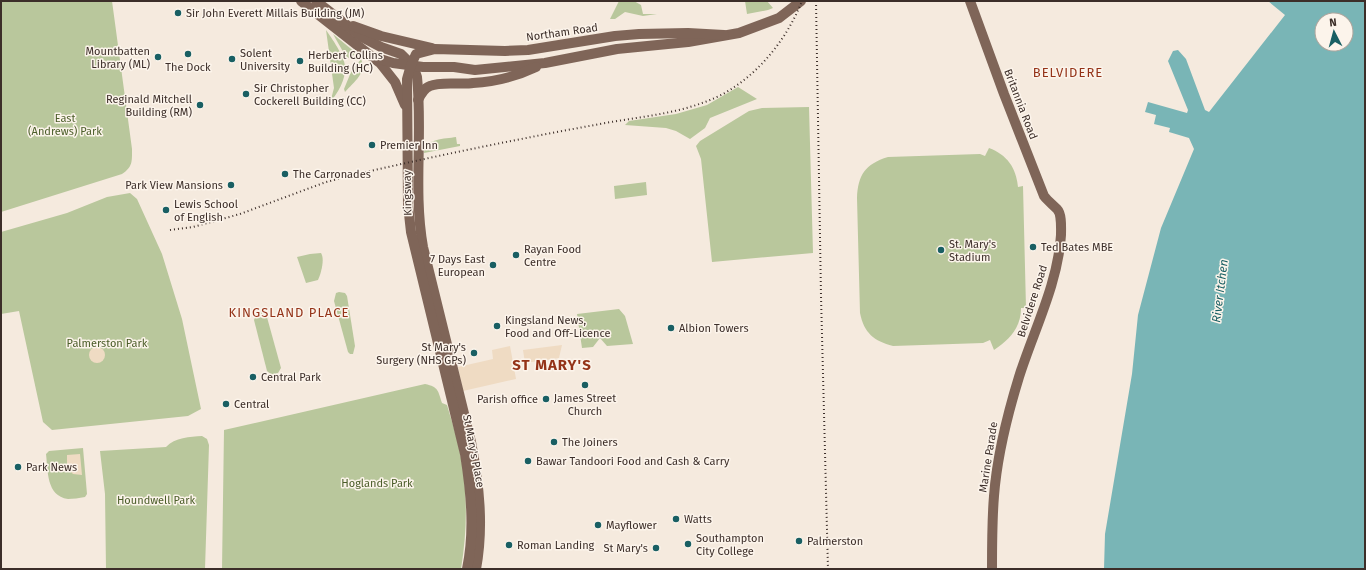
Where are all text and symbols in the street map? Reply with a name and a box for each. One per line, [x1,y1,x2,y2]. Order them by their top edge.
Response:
place label: Sir John Everett Millais Building (JM) [186,7,365,20]
marker: Sir John Everett Millais Building (JM) [173,8,183,18]
north arrow [1314,12,1354,52]
text: N [1329,16,1337,29]
street label: Northam Road [525,21,599,44]
place label: Mountbatten Library (ML) [86,45,150,71]
place label: Solent University [240,47,290,73]
marker: The Dock [183,49,193,59]
place label: Herbert Collins Building (HC) [308,49,383,75]
marker: Mountbatten Library (ML) [153,52,163,62]
marker: Solent University [227,54,237,64]
marker: Herbert Collins Building (HC) [295,56,305,66]
place label: The Dock [165,61,211,74]
district label: BELVIDERE [1033,65,1103,80]
street label: Britannia Road [1001,67,1040,141]
place label: Sir Christopher Cockerell Building (CC) [254,82,366,108]
marker: Sir Christopher Cockerell Building (CC) [241,89,251,99]
place label: Reginald Mitchell Building (RM) [106,93,192,119]
marker: Reginald Mitchell Building (RM) [195,100,205,110]
park label: East (Andrews) Park [28,112,102,138]
place label: Premier Inn [380,139,438,152]
marker: Premier Inn [367,140,377,150]
place label: The Carronades [293,168,371,181]
marker: The Carronades [280,169,290,179]
street label: Kingsway [401,169,414,216]
place label: Park View Mansions [125,179,223,192]
marker: Park View Mansions [226,180,236,190]
place label: Lewis School of English [174,198,238,224]
marker: Lewis School of English [161,205,171,215]
place label: St. Mary's Stadium [949,238,996,264]
place label: Ted Bates MBE [1041,241,1113,254]
marker: Ted Bates MBE [1028,242,1038,252]
place label: Rayan Food Centre [524,243,581,269]
marker: St. Mary's Stadium [936,245,946,255]
marker: Rayan Food Centre [511,250,521,260]
place label: 7 Days East European [430,253,485,279]
water label: River Itchen [1209,259,1231,323]
marker: 7 Days East European [488,260,498,270]
street label: Belvidere Road [1015,263,1050,339]
district label: KINGSLAND PLACE [229,305,349,320]
place label: Kingsland News, Food and Off-Licence [505,314,611,340]
marker: Kingsland News, Food and Off-Licence [492,321,502,331]
place label: Albion Towers [679,322,749,335]
marker: Albion Towers [666,323,676,333]
park label: Palmerston Park [67,337,148,350]
place label: St Mary's Surgery (NHS GPs) [376,341,466,367]
marker: St Mary's Surgery (NHS GPs) [469,348,479,358]
district label: ST MARY'S [512,356,592,374]
place label: Central Park [261,371,321,384]
marker: Central Park [248,372,258,382]
marker: James Street Church [580,380,590,390]
place label: James Street Church [554,392,616,418]
place label: Parish office [477,393,538,406]
marker: Parish office [541,394,551,404]
place label: Central [234,398,269,411]
marker: Central [221,399,231,409]
street label: St Mary's Place [460,414,487,489]
street label: Marine Parade [976,421,1001,493]
place label: The Joiners [562,436,618,449]
marker: The Joiners [549,437,559,447]
place label: Bawar Tandoori Food and Cash & Carry [536,455,730,468]
marker: Bawar Tandoori Food and Cash & Carry [523,456,533,466]
place label: Park News [26,461,77,474]
marker: Park News [13,462,23,472]
park label: Hoglands Park [341,477,413,490]
park label: Houndwell Park [117,494,195,507]
place label: Watts [684,513,712,526]
marker: Watts [671,514,681,524]
place label: Mayflower [606,519,658,532]
marker: Mayflower [593,520,603,530]
place label: Southampton City College [696,532,764,558]
place label: Palmerston [807,535,863,548]
marker: Palmerston [794,536,804,546]
place label: Roman Landing [517,539,595,552]
marker: Southampton City College [683,539,693,549]
marker: Roman Landing [504,540,514,550]
place label: St Mary's [603,542,648,555]
marker: St Mary's [651,543,661,553]

